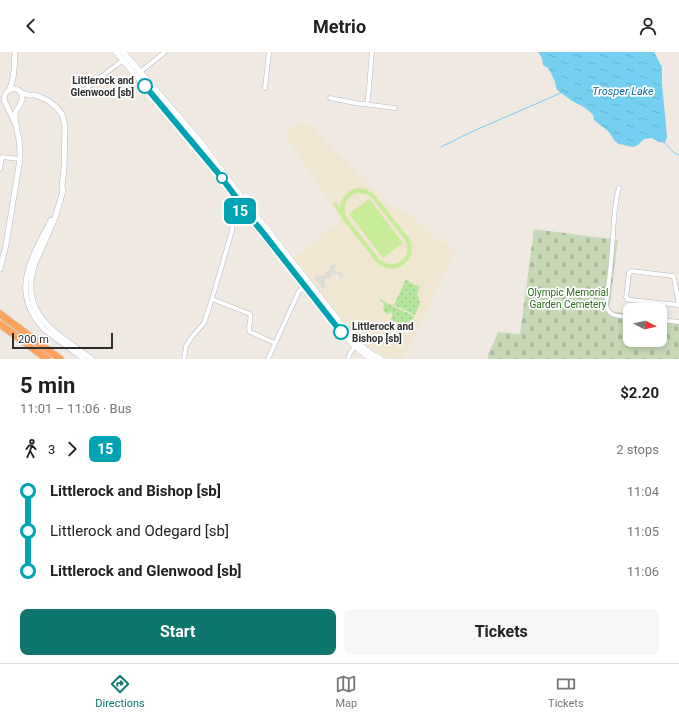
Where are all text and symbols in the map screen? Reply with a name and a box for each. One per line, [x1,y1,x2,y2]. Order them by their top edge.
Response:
icon: back [20,15,42,37]
icon: person [637,15,659,37]
text: Metrio [313,16,366,37]
place label: Littlerock and Glenwood [sb] [70,75,134,99]
marker: Littlerock and Glenwood [sb] [137,78,153,94]
water label: Trosper Lake [592,85,654,98]
unlabelled marker [216,172,228,184]
line badge: 15 [222,198,258,224]
text: 15 [232,203,248,219]
park label: Olympic Memorial Garden Cemetery [528,287,608,310]
north arrow [623,303,667,347]
map controls [623,303,667,347]
place label: Littlerock and Bishop [sb] [352,321,414,345]
marker: Littlerock and Bishop [sb] [333,324,349,340]
scale bar [12,331,113,350]
text: 200 m [18,333,49,346]
text: 5 min [20,373,75,398]
text: $2.20 [620,384,659,402]
text: 11:01 – 11:06 · Bus [20,401,132,416]
icon: walk [20,438,42,460]
icon: forward [61,438,83,460]
text: 15 [97,441,113,457]
text: 3 [48,442,55,457]
text: 2 stops [616,442,659,457]
text: Littlerock and Bishop [sb] [50,482,221,500]
text: 11:04 [627,484,659,499]
text: Littlerock and Odegard [sb] [50,522,229,540]
text: 11:05 [627,524,659,539]
text: Littlerock and Glenwood [sb] [50,562,241,580]
text: 11:06 [627,564,659,579]
button: Start [20,609,336,655]
button: Tickets [344,609,659,655]
tab: Directions [95,673,145,710]
tab: Map [335,673,357,710]
tab: Tickets [548,673,584,710]

